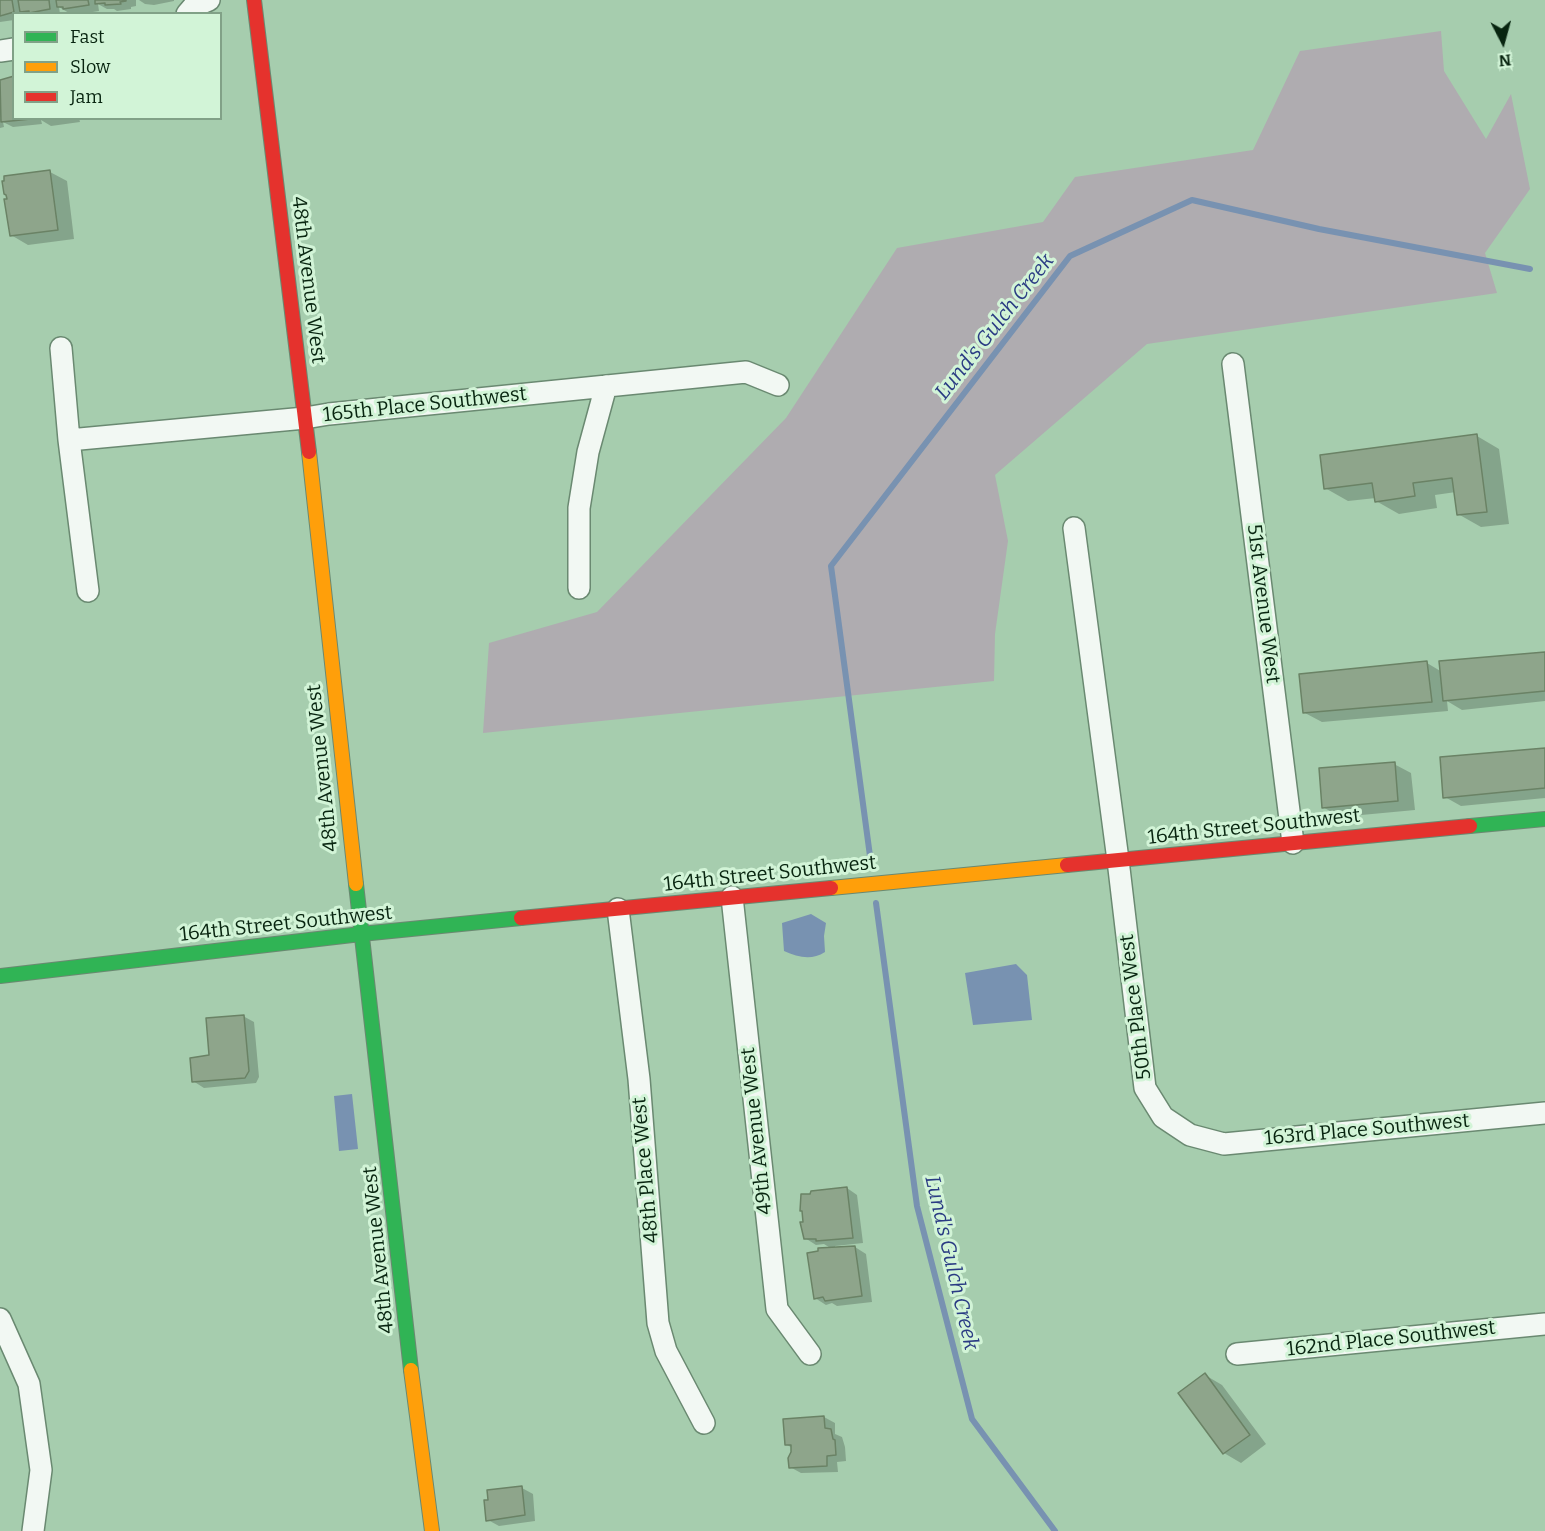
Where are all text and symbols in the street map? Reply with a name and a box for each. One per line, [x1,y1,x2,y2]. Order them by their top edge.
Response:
legend [12,12,222,120]
north arrow [1473,12,1533,72]
text: Fast [70,26,105,48]
text: N [1498,50,1512,70]
text: Slow [70,56,110,78]
text: Jam [70,86,103,108]
street label: 48th Avenue West [286,195,330,365]
water label: Lund's Gulch Creek [930,249,1060,405]
street label: 165th Place Southwest [322,382,528,428]
street label: 51st Avenue West [1241,523,1285,685]
street label: 48th Avenue West [302,683,344,853]
street label: 164th Street Southwest [1147,804,1361,850]
street label: 164th Street Southwest [663,851,877,897]
street label: 164th Street Southwest [179,901,393,947]
street label: 50th Place West [1115,933,1157,1081]
street label: 49th Avenue West [736,1046,778,1216]
street label: 48th Place West [628,1096,664,1244]
street label: 163rd Place Southwest [1263,1109,1471,1151]
street label: 48th Avenue West [358,1165,400,1335]
water label: Lund's Gulch Creek [919,1173,983,1353]
street label: 162nd Place Southwest [1285,1316,1497,1362]

